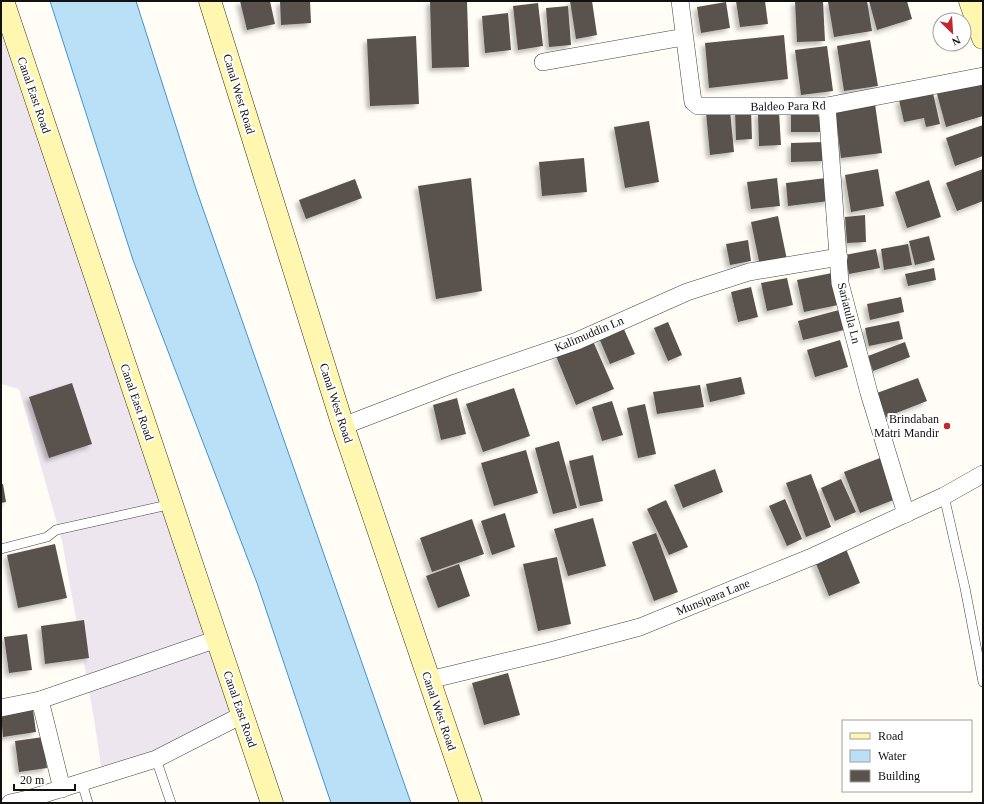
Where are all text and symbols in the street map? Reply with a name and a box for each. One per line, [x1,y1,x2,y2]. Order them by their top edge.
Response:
north arrow [932,12,972,52]
text: N [950,34,962,48]
street label: Canal West Road [220,52,258,136]
street label: Canal East Road [14,55,54,135]
street label: Baldeo Para Rd [750,98,826,114]
street label: Sariatulla Ln [835,281,863,345]
street label: Kalimuddin Ln [552,313,626,355]
street label: Canal West Road [317,361,355,445]
street label: Canal East Road [117,362,157,442]
place label: Brindaban Matri Mandir [874,412,939,440]
marker: Brindaban Matri Mandir [942,421,952,431]
street label: Munsipara Lane [674,576,752,618]
street label: Canal East Road [220,669,260,749]
street label: Canal West Road [419,670,459,752]
legend [842,720,972,792]
text: Road [878,729,903,743]
text: Water [878,749,906,763]
scale bar [14,766,75,792]
text: Building [878,769,920,783]
text: 20 m [20,773,45,787]

